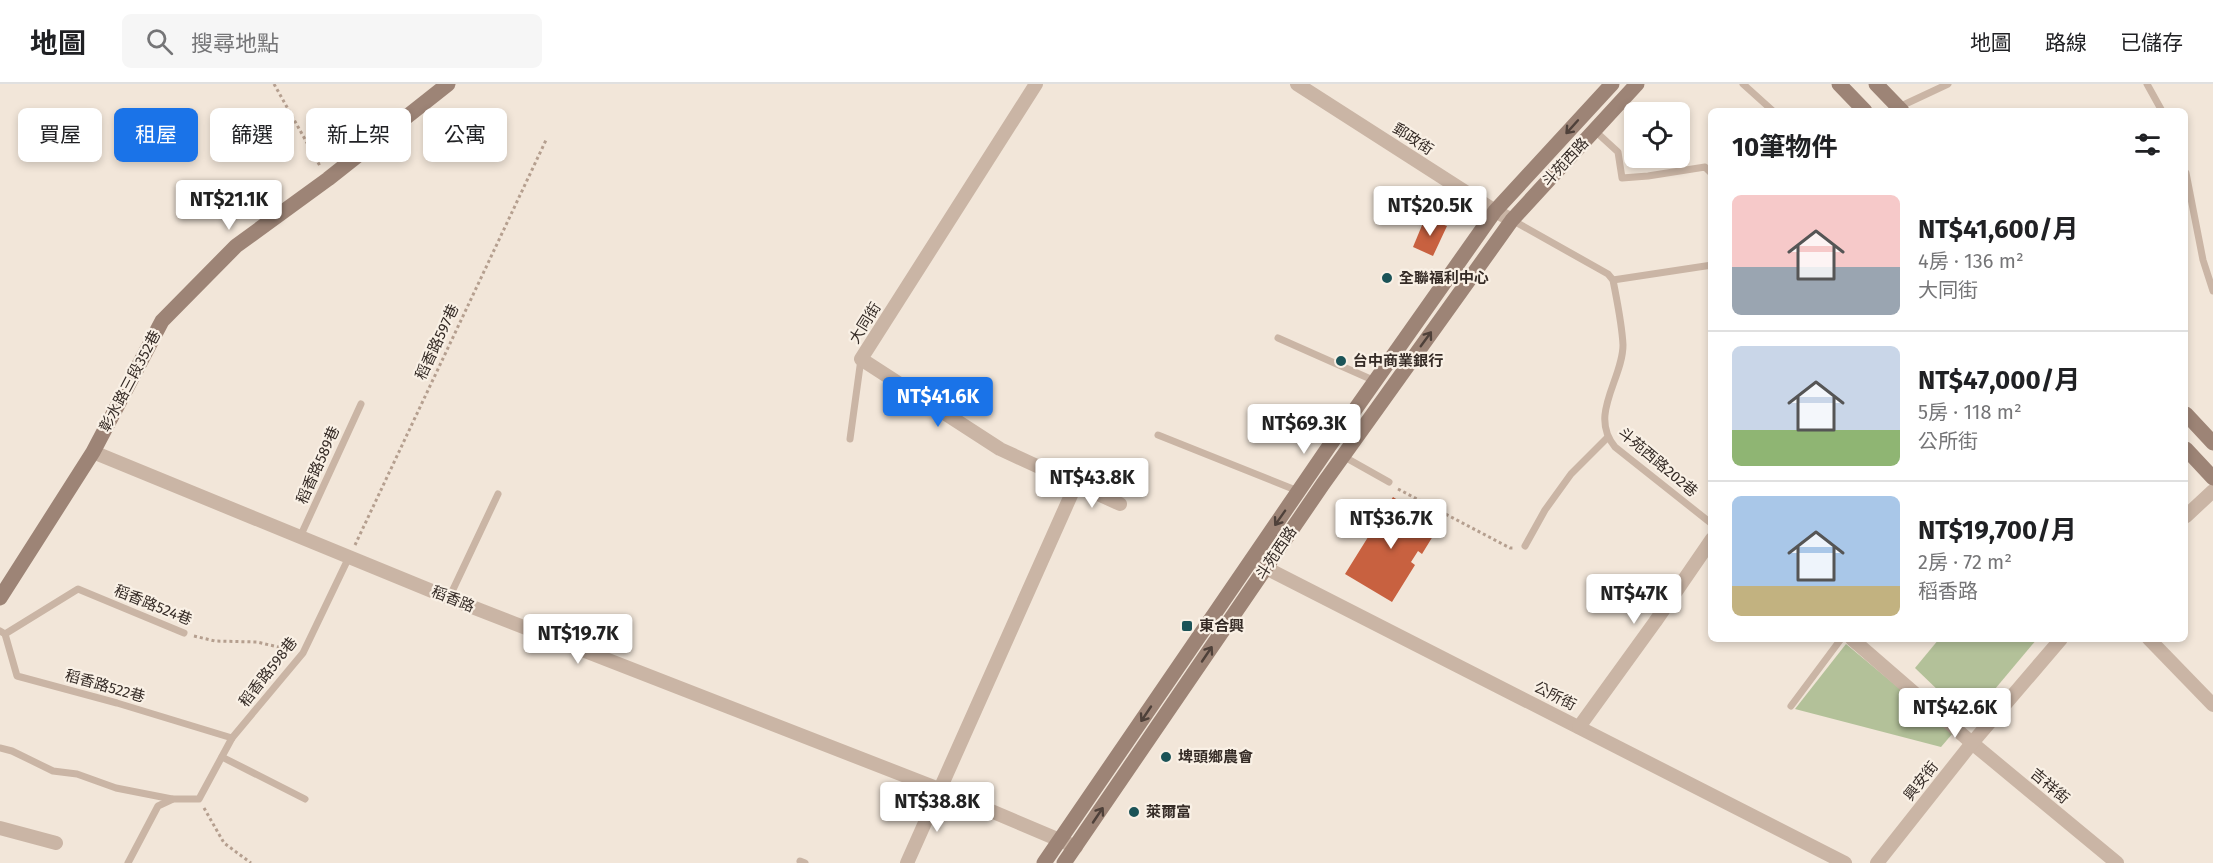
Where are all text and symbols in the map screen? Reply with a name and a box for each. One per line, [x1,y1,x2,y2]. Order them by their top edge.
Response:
search box [122,14,542,68]
icon: search [143,25,176,58]
text: 地圖 [30,27,86,60]
text: 搜尋地點 [191,30,279,57]
text: 地圖 [1970,30,2012,56]
text: 路線 [2045,30,2087,56]
text: 已儲存 [2120,30,2183,56]
map controls [1624,102,1690,168]
button: locate [1624,102,1690,168]
chip: 買屋 [18,108,102,162]
chip: 租屋 [114,108,198,162]
chip: 篩選 [210,108,294,162]
chip: 新上架 [306,108,411,162]
chip: 公寓 [423,108,507,162]
street label: 郵政街 [1389,119,1437,159]
one-way arrow [1565,119,1579,134]
icon: filters [2131,128,2164,161]
text: 10筆物件 [1732,132,1837,163]
street label: 斗苑西路 [1538,134,1592,190]
pin: NT$21.1K [167,180,291,231]
pin: NT$20.5K [1368,186,1492,237]
text: NT$21.1K [190,187,268,211]
text: NT$20.5K [1388,193,1472,217]
text: NT$41,600/月 [1918,214,2079,245]
icon: home [1780,219,1852,291]
text: 4房 · 136 m² [1918,249,2024,273]
place label: 全聯福利中心 [1399,269,1489,287]
marker: 全聯福利中心 [1380,271,1394,285]
text: 大同街 [1918,278,1978,302]
street label: 大同街 [845,299,885,347]
street label: 稻香路597巷 [412,301,462,383]
street label: 彰水路三段352巷 [96,327,164,435]
one-way arrow [1420,331,1432,347]
place label: 台中商業銀行 [1353,352,1443,370]
marker: 台中商業銀行 [1334,354,1348,368]
text: NT$47,000/月 [1918,365,2080,396]
icon: home [1780,370,1852,442]
pin: NT$41.6K [876,377,1000,428]
text: NT$41.6K [897,384,979,408]
text: 5房 · 118 m² [1918,400,2022,424]
pin: NT$69.3K [1242,404,1366,455]
text: NT$69.3K [1262,411,1347,435]
street label: 稻香路589巷 [293,423,343,507]
street label: 斗苑西路202巷 [1615,424,1701,500]
text: 公所街 [1918,429,1978,453]
pin: NT$43.8K [1030,458,1154,509]
text: NT$43.8K [1049,465,1135,489]
pin: NT$36.7K [1329,499,1453,550]
text: NT$36.7K [1349,506,1433,530]
one-way arrow [1274,510,1286,526]
text: NT$19,700/月 [1918,515,2077,546]
icon: home [1780,520,1852,592]
street label: 斗苑西路 [1252,523,1300,583]
text: 2房 · 72 m² [1918,550,2012,574]
pin: NT$47K [1585,574,1683,625]
text: 稻香路 [1918,579,1978,603]
street label: 稻香路524巷 [111,581,195,629]
text: NT$47K [1600,581,1668,605]
street label: 稻香路 [429,582,477,616]
pin: NT$19.7K [516,614,640,665]
place label: 東合興 [1199,617,1244,635]
marker: 東合興 [1180,619,1194,633]
text: NT$19.7K [537,621,619,645]
street label: 稻香路598巷 [235,634,301,710]
one-way arrow [1202,646,1214,663]
street label: 稻香路522巷 [63,666,147,706]
street label: 公所街 [1531,678,1579,714]
pin: NT$42.6K [1893,688,2017,739]
text: NT$42.6K [1913,695,1997,719]
one-way arrow [1140,705,1152,722]
place label: 埤頭鄉農會 [1178,748,1253,766]
marker: 埤頭鄉農會 [1159,750,1173,764]
street label: 興安街 [1900,758,1942,804]
street label: 吉祥街 [2027,765,2073,807]
pin: NT$38.8K [875,782,999,833]
text: NT$38.8K [894,789,980,813]
place label: 萊爾富 [1146,803,1191,821]
marker: 萊爾富 [1127,805,1141,819]
one-way arrow [1092,807,1104,824]

